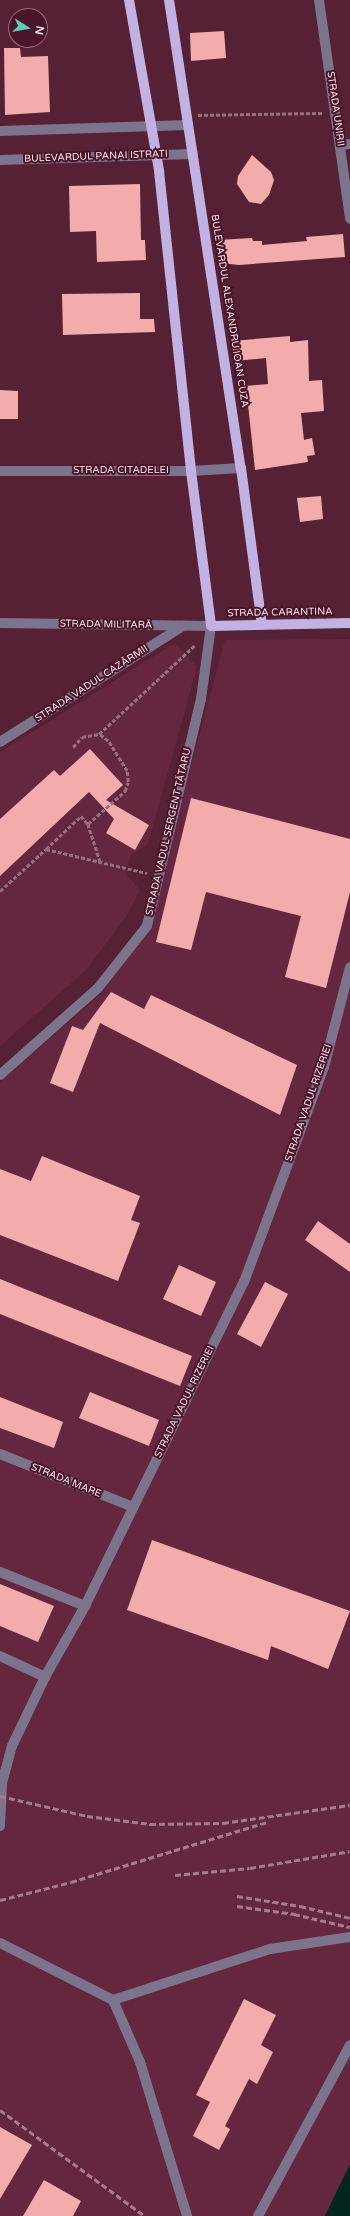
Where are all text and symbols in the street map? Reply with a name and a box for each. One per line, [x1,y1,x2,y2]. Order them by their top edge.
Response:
north arrow [8,8,48,48]
text: N [32,25,47,36]
street label: STRADA UNIRII [324,71,346,147]
street label: BULEVARDUL PANAI ISTRATI [24,148,168,166]
street label: BULEVARDUL ALEXANDRU IOAN CUZA [208,214,250,408]
street label: STRADA CITADELEI [73,465,169,477]
street label: STRADA CARANTINA [227,606,333,620]
street label: STRADA MILITARĂ [60,618,152,632]
street label: STRADA VADUL CAZĂRMII [33,643,151,725]
street label: STRADA VADUL SERGENT TĂTARU [144,747,194,917]
street label: STRADA VADUL RIZERIEI [283,1043,335,1163]
street label: STRADA VADUL RIZERIEI [153,1344,217,1460]
street label: STRADA MARE [29,1461,103,1501]

